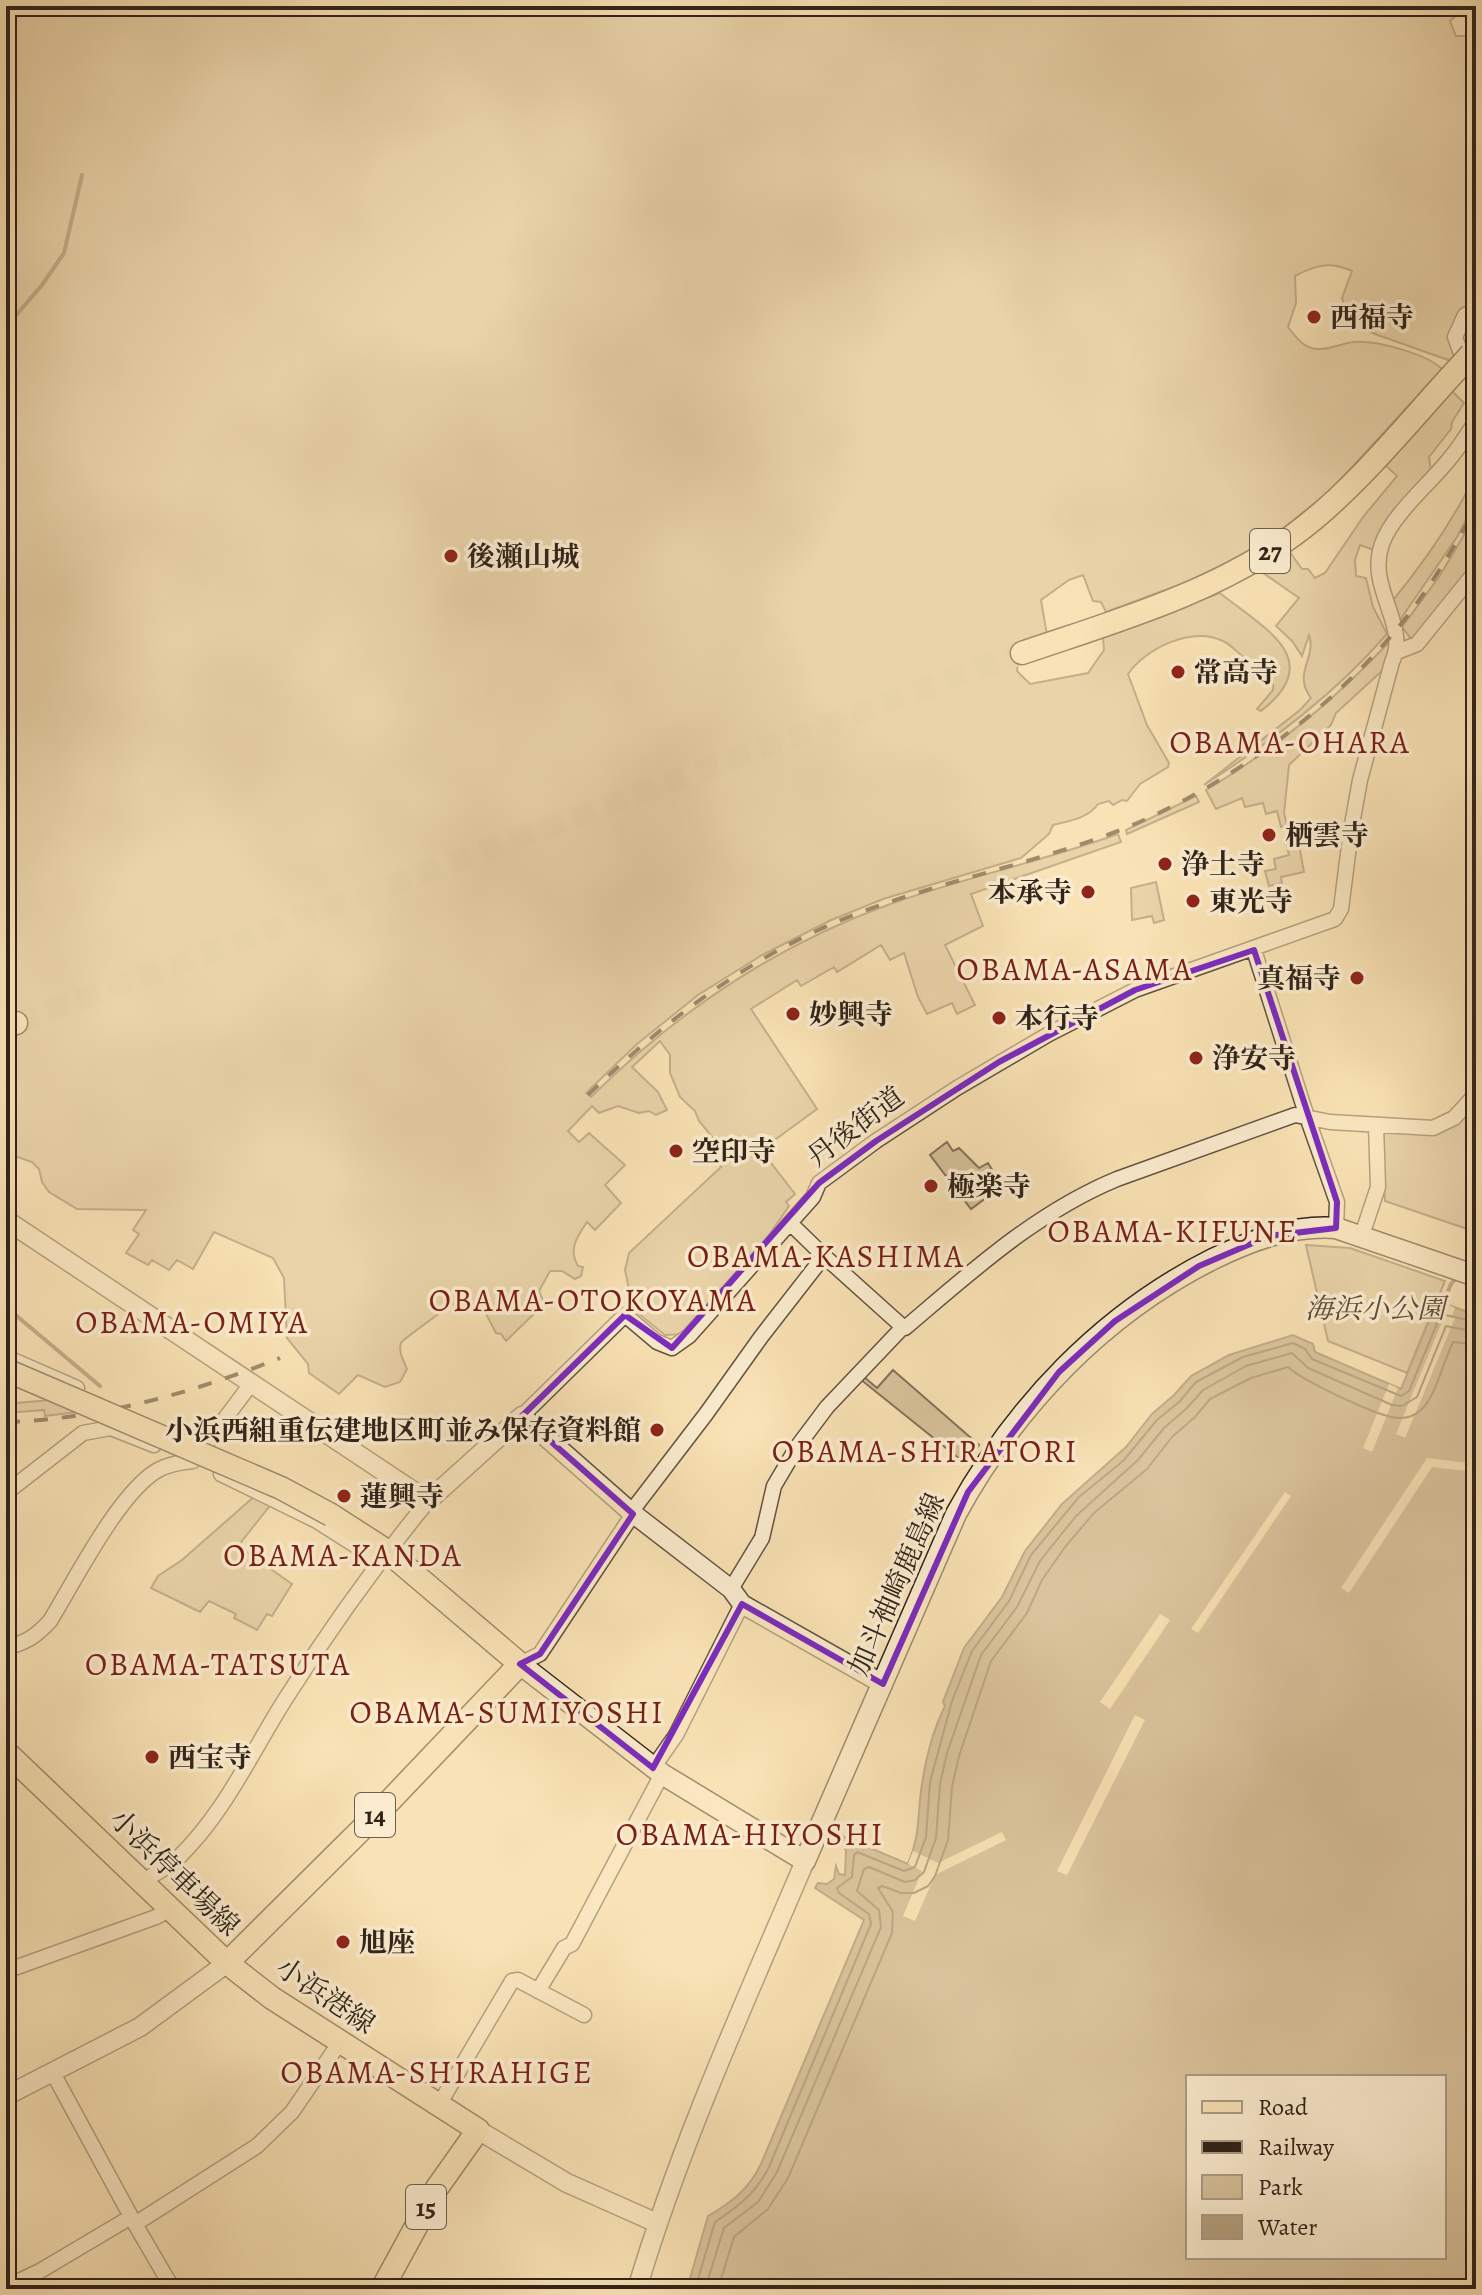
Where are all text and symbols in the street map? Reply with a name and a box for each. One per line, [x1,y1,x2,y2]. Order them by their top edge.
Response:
place label: 西福寺 [1330,299,1414,337]
marker: 西福寺 [1305,308,1323,326]
road number: 27 [1250,529,1290,573]
place label: 後瀬山城 [467,538,579,576]
marker: 後瀬山城 [442,547,460,565]
place label: 常高寺 [1194,654,1278,692]
marker: 常高寺 [1169,663,1187,681]
district label: OBAMA-OHARA [1169,720,1411,764]
place label: 栖雲寺 [1285,817,1369,855]
marker: 栖雲寺 [1260,826,1278,844]
place label: 浄土寺 [1181,846,1265,884]
marker: 浄土寺 [1156,855,1174,873]
place label: 本承寺 [988,874,1072,912]
marker: 本承寺 [1079,883,1097,901]
place label: 東光寺 [1209,883,1293,921]
marker: 東光寺 [1184,892,1202,910]
district label: OBAMA-ASAMA [957,947,1193,991]
place label: 真福寺 [1257,960,1341,998]
marker: 真福寺 [1348,969,1366,987]
place label: 妙興寺 [809,996,893,1034]
place label: 本行寺 [1015,1000,1099,1038]
marker: 妙興寺 [784,1005,802,1023]
marker: 本行寺 [990,1009,1008,1027]
place label: 浄安寺 [1212,1040,1296,1078]
marker: 浄安寺 [1187,1049,1205,1067]
street label: 丹後街道 [799,1078,912,1176]
place label: 空印寺 [692,1133,776,1171]
marker: 空印寺 [667,1142,685,1160]
place label: 極楽寺 [947,1168,1031,1206]
marker: 極楽寺 [922,1177,940,1195]
district label: OBAMA-KIFUNE [1047,1209,1299,1253]
district label: OBAMA-KASHIMA [687,1234,965,1278]
district label: OBAMA-OTOKOYAMA [429,1278,757,1322]
park label: 海浜小公園 [1305,1290,1449,1328]
district label: OBAMA-OMIYA [75,1300,309,1344]
place label: 小浜西組重伝建地区町並み保存資料館 [165,1412,641,1450]
marker: 小浜西組重伝建地区町並み保存資料館 [648,1421,666,1439]
district label: OBAMA-SHIRATORI [772,1429,1078,1473]
place label: 蓮興寺 [360,1478,444,1516]
marker: 蓮興寺 [335,1487,353,1505]
street label: 加斗袖崎鹿島線 [840,1487,954,1682]
district label: OBAMA-KANDA [223,1533,463,1577]
district label: OBAMA-TATSUTA [85,1642,351,1686]
district label: OBAMA-SUMIYOSHI [349,1690,665,1734]
place label: 西宝寺 [168,1739,252,1777]
marker: 西宝寺 [143,1748,161,1766]
road number: 14 [355,1793,395,1837]
street label: 小浜停車場線 [101,1801,248,1945]
district label: OBAMA-HIYOSHI [616,1812,884,1856]
place label: 旭座 [359,1924,415,1962]
marker: 旭座 [334,1933,352,1951]
street label: 小浜港線 [268,1949,382,2043]
district label: OBAMA-SHIRAHIGE [280,2050,594,2094]
legend [1186,2075,1446,2259]
text: Road [1258,2091,1308,2123]
text: Railway [1258,2131,1334,2163]
text: Park [1258,2171,1303,2203]
road number: 15 [406,2185,446,2229]
text: Water [1257,2211,1318,2243]

